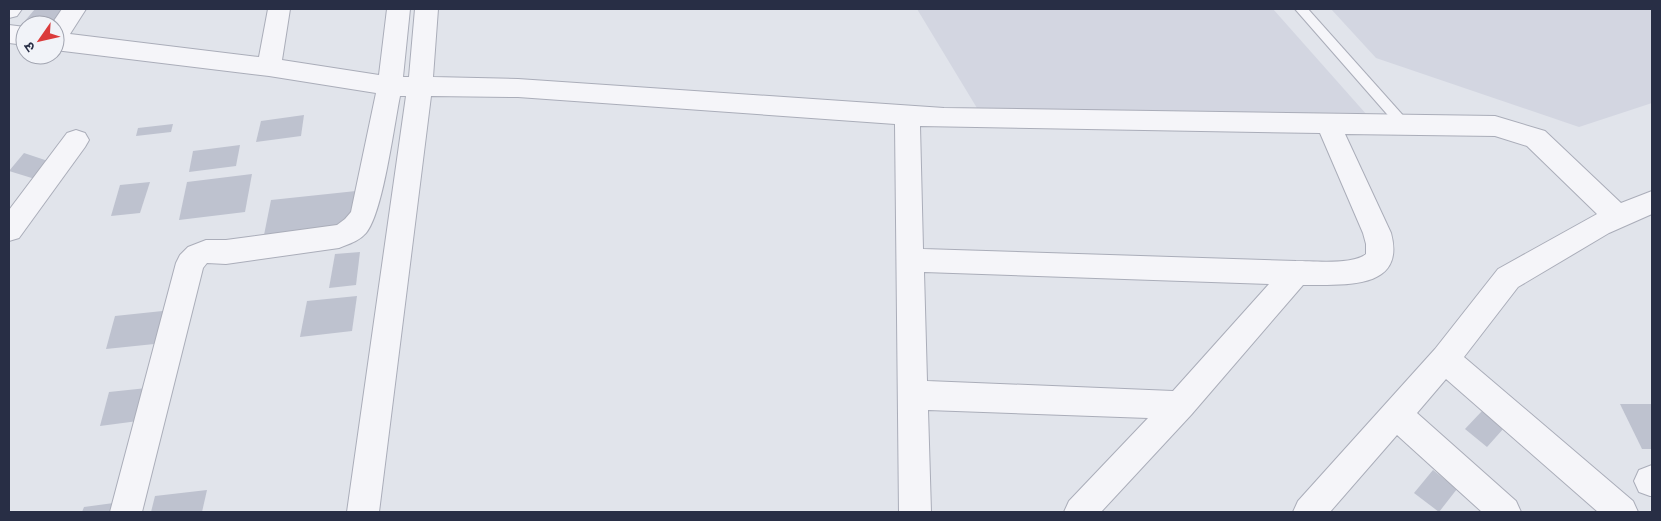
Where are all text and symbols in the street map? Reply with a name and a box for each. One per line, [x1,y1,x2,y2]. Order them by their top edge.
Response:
north arrow [15,15,65,65]
text: उ [19,37,41,56]

